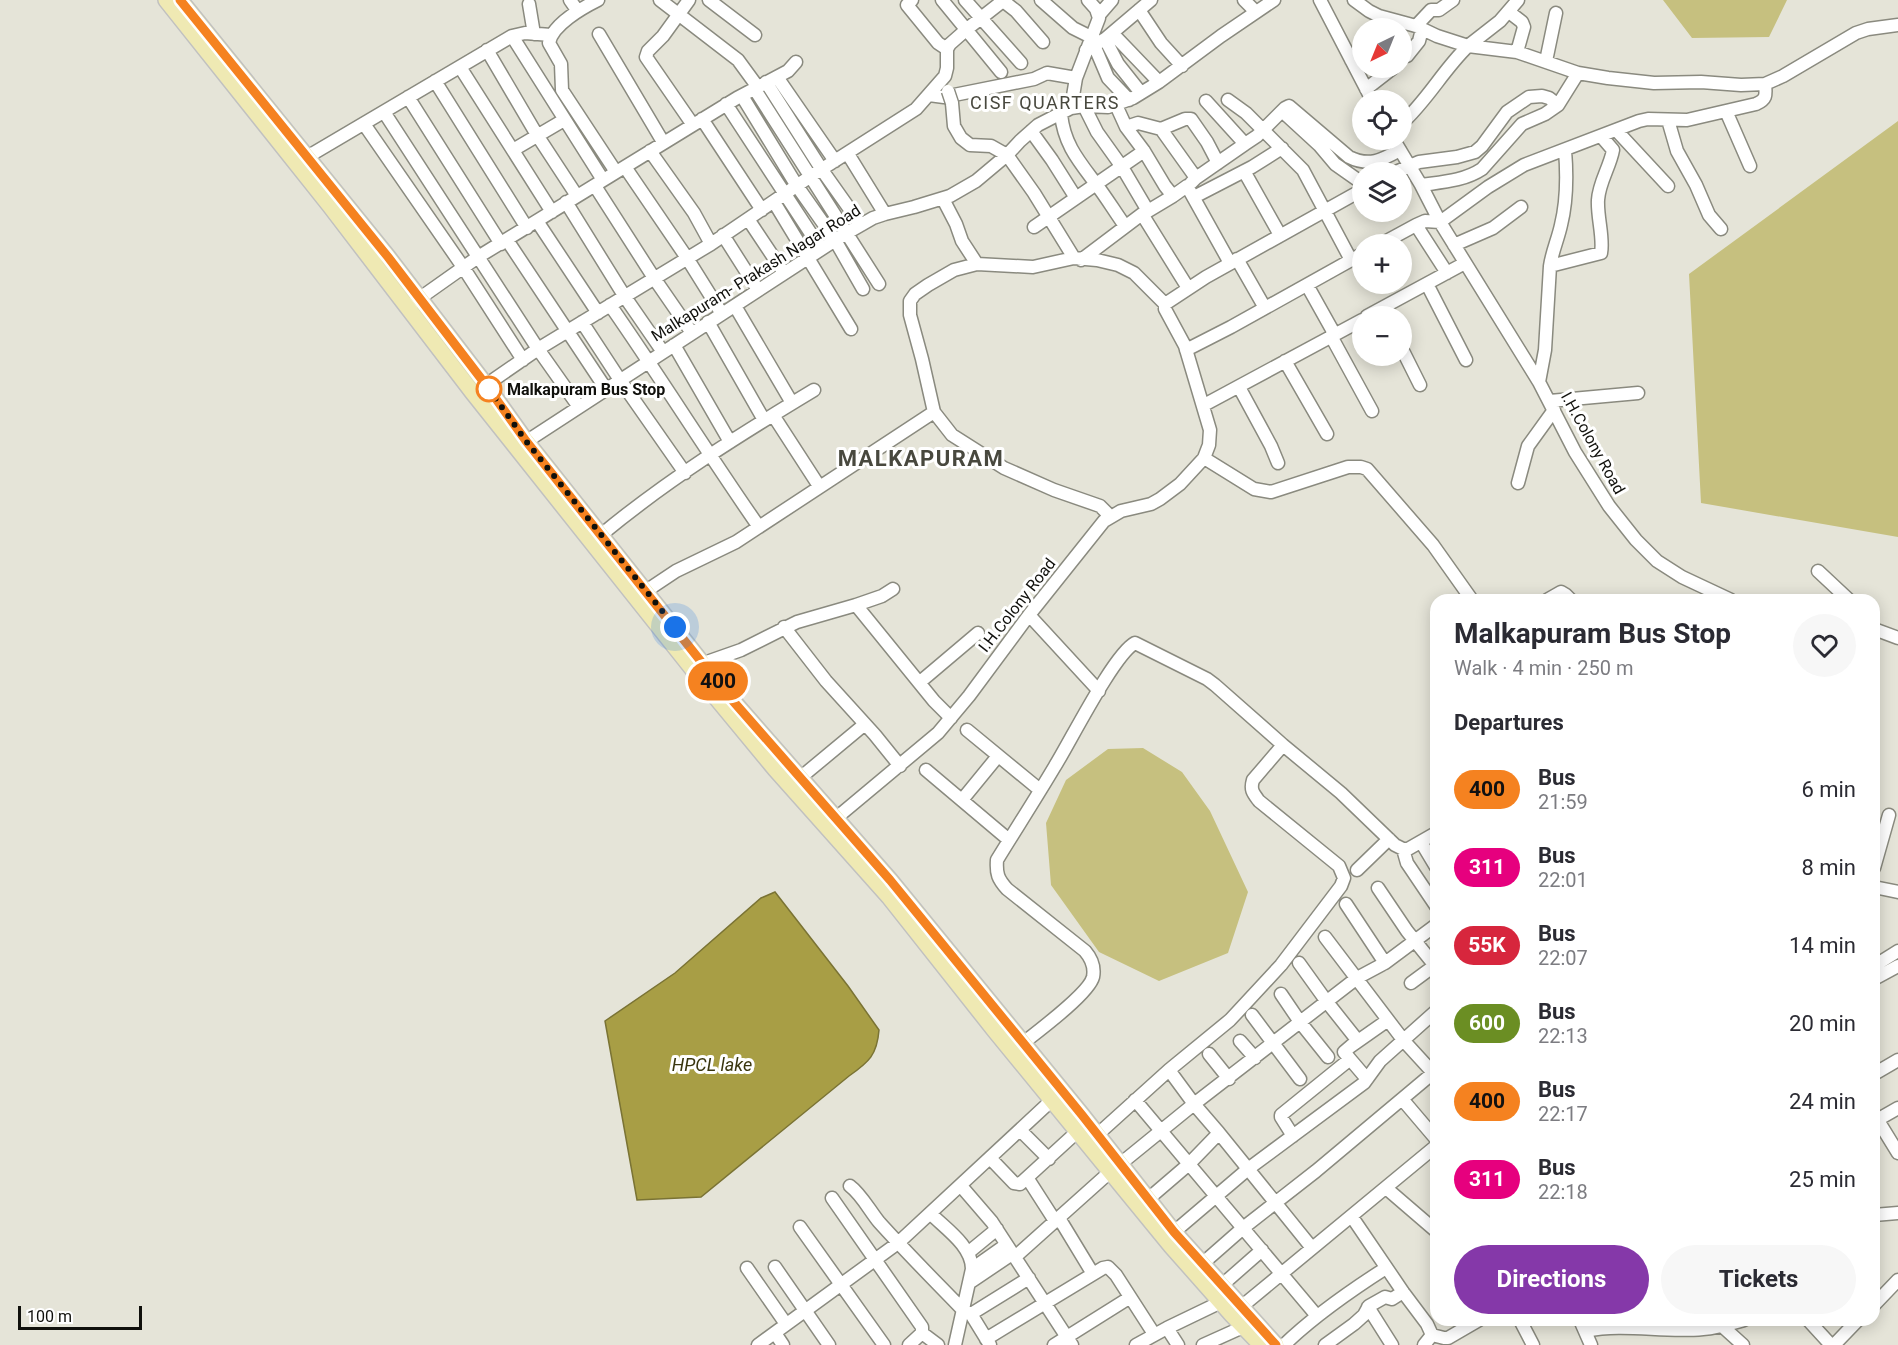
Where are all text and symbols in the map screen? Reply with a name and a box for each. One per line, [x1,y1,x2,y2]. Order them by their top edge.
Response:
north arrow [1352,18,1412,78]
map controls [1352,18,1412,366]
button: locate [1352,90,1412,150]
district label: CISF QUARTERS [970,92,1120,113]
button: layers [1352,162,1412,222]
street label: Malkapuram- Prakash Nagar Road [648,201,864,345]
button: + [1352,234,1412,294]
button: − [1352,306,1412,366]
marker: Malkapuram Bus Stop [476,376,502,402]
place label: Malkapuram Bus Stop [507,380,665,399]
street label: I.H.Colony Road [1557,389,1629,497]
district label: MALKAPURAM [838,446,1004,471]
street label: I.H.Colony Road [974,554,1060,656]
your location [660,612,690,642]
button: heart [1793,614,1856,677]
text: Malkapuram Bus Stop [1454,617,1731,650]
text: Walk · 4 min · 250 m [1454,656,1633,680]
line badge: 400 [684,662,752,700]
text: 400 [700,669,736,693]
text: Departures [1454,710,1564,735]
text: Bus [1538,765,1576,790]
text: 400 [1469,777,1505,801]
text: 6 min [1801,777,1856,802]
text: 21:59 [1538,790,1588,814]
text: Bus [1538,843,1576,868]
text: 311 [1469,855,1505,879]
text: 8 min [1801,855,1856,880]
text: 22:01 [1538,868,1588,892]
text: Bus [1538,921,1576,946]
text: 55K [1468,933,1506,957]
text: 14 min [1789,933,1856,958]
text: 22:07 [1538,946,1588,970]
text: Bus [1538,999,1576,1024]
text: 600 [1469,1011,1505,1035]
text: 20 min [1789,1011,1856,1036]
text: 22:13 [1538,1024,1588,1048]
water label: HPCL lake [672,1054,752,1075]
text: Bus [1538,1077,1576,1102]
text: 400 [1469,1089,1505,1113]
text: 24 min [1789,1089,1856,1114]
text: 22:17 [1538,1102,1588,1126]
text: Bus [1538,1155,1576,1180]
text: 311 [1469,1167,1505,1191]
text: 25 min [1789,1167,1856,1192]
text: 22:18 [1538,1180,1588,1204]
button: Directions [1454,1245,1649,1314]
button: Tickets [1661,1245,1856,1314]
scale bar [18,1303,142,1330]
text: 100 m [27,1307,72,1326]

